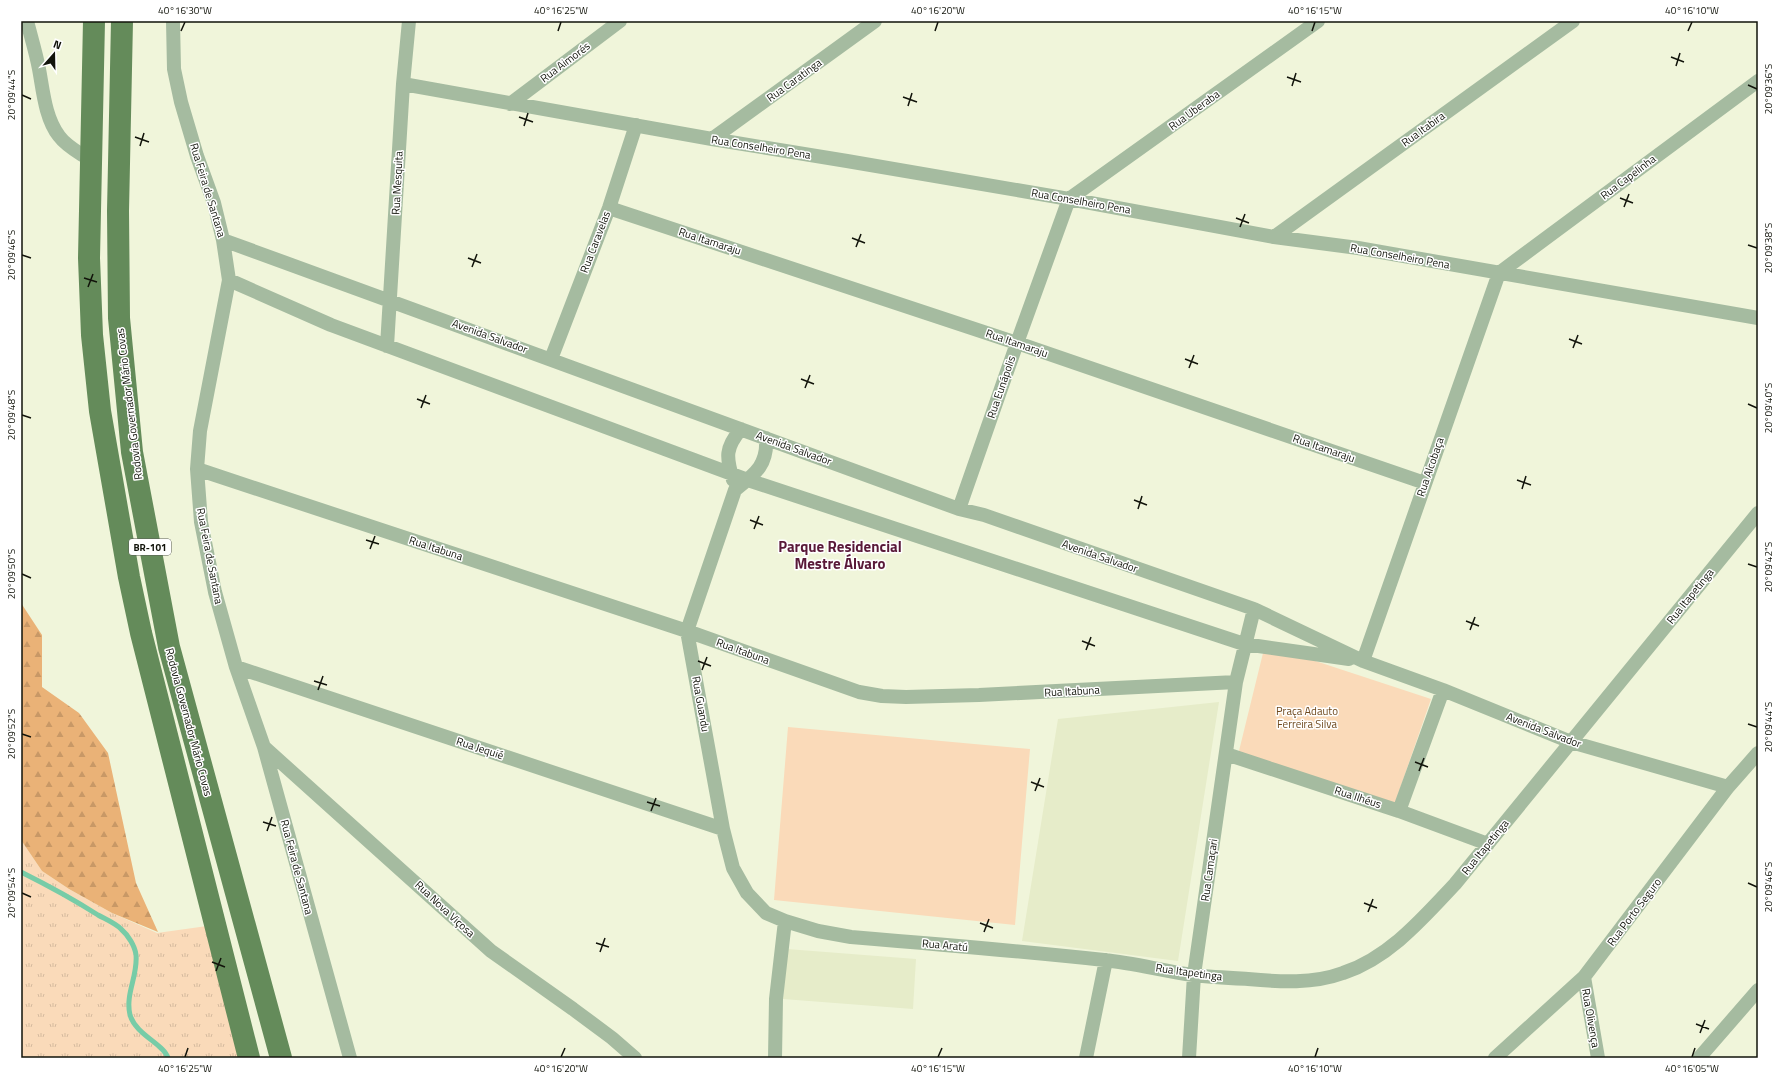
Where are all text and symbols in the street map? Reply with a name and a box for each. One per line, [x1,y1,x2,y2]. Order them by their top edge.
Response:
text: 40°16'30"W [158,3,212,18]
text: 40°16'25"W [534,3,588,18]
text: 40°16'20"W [911,3,965,18]
text: 40°16'15"W [1288,3,1342,18]
text: 40°16'10"W [1665,3,1719,18]
north arrow [34,34,74,74]
text: N [51,36,64,53]
street label: Rua Aimorés [537,38,593,86]
street label: Rua Caratinga [763,54,825,105]
text: 20°09'36"S [1761,64,1776,114]
text: 20°09'44"S [4,70,19,120]
street label: Rua Uberaba [1165,86,1223,134]
street label: Rua Itabira [1398,108,1448,150]
street label: Rua Conselheiro Pena [710,131,812,163]
street label: Rua Feira de Santana [186,141,230,240]
street label: Rua Mesquita [387,150,407,215]
street label: Rua Capelinha [1597,151,1659,203]
street label: Rua Conselheiro Pena [1030,184,1132,218]
street label: Rua Caravelas [576,209,614,275]
street label: Rua Itamaraju [677,223,743,259]
text: 20°09'38"S [1761,223,1776,273]
text: 20°09'46"S [4,230,19,280]
street label: Rua Conselheiro Pena [1349,239,1451,273]
street label: Avenida Salvador [450,315,530,357]
street label: Rua Itamaraju [984,325,1050,361]
street label: Rodovia Governador Mário Covas [112,327,146,481]
street label: Rua Eunápolis [983,353,1019,421]
text: 20°09'40"S [1761,383,1776,433]
text: 20°09'48"S [4,390,19,440]
street label: Avenida Salvador [754,427,834,469]
street label: Rua Itamaraju [1291,430,1357,466]
street label: Rua Alcobaça [1412,435,1448,499]
street label: Rua Feira de Santana [193,507,227,606]
street label: Rua Itabuna [407,532,465,564]
district label: Parque Residencial Mestre Álvaro [778,535,902,575]
street label: Avenida Salvador [1060,536,1140,577]
road number: BR-101 [129,539,171,555]
text: 20°09'42"S [1761,542,1776,592]
text: 20°09'50"S [4,549,19,599]
street label: Rua Itapetinga [1663,564,1718,627]
street label: Rua Itabuna [714,634,772,668]
street label: Rodovia Governador Mário Covas [162,646,216,798]
street label: Rua Guandu [688,675,714,733]
street label: Rua Itabuna [1044,682,1101,700]
text: 20°09'44"S [1761,702,1776,752]
park label: Praça Adauto Ferreira Silva [1276,703,1338,732]
street label: Avenida Salvador [1504,708,1584,752]
text: 20°09'52"S [4,709,19,759]
street label: Rua Jequié [454,733,506,763]
street label: Rua Ilhéus [1333,782,1383,812]
street label: Rua Itapetinga [1458,815,1513,878]
street label: Rua Feira de Santana [277,818,318,917]
street label: Rua Camaçari [1197,838,1221,902]
text: 20°09'46"S [1761,862,1776,912]
text: 20°09'54"S [4,868,19,918]
street label: Rua Porto Seguro [1603,875,1665,949]
street label: Rua Nova Viçosa [411,877,479,941]
street label: Rua Aratú [921,935,969,955]
street label: Rua Itapetinga [1155,959,1224,985]
street label: Rua Olivença [1578,987,1604,1049]
text: 40°16'25"W [158,1061,212,1076]
text: 40°16'20"W [534,1061,588,1076]
text: 40°16'15"W [911,1061,965,1076]
text: 40°16'10"W [1288,1061,1342,1076]
text: 40°16'05"W [1665,1061,1719,1076]

